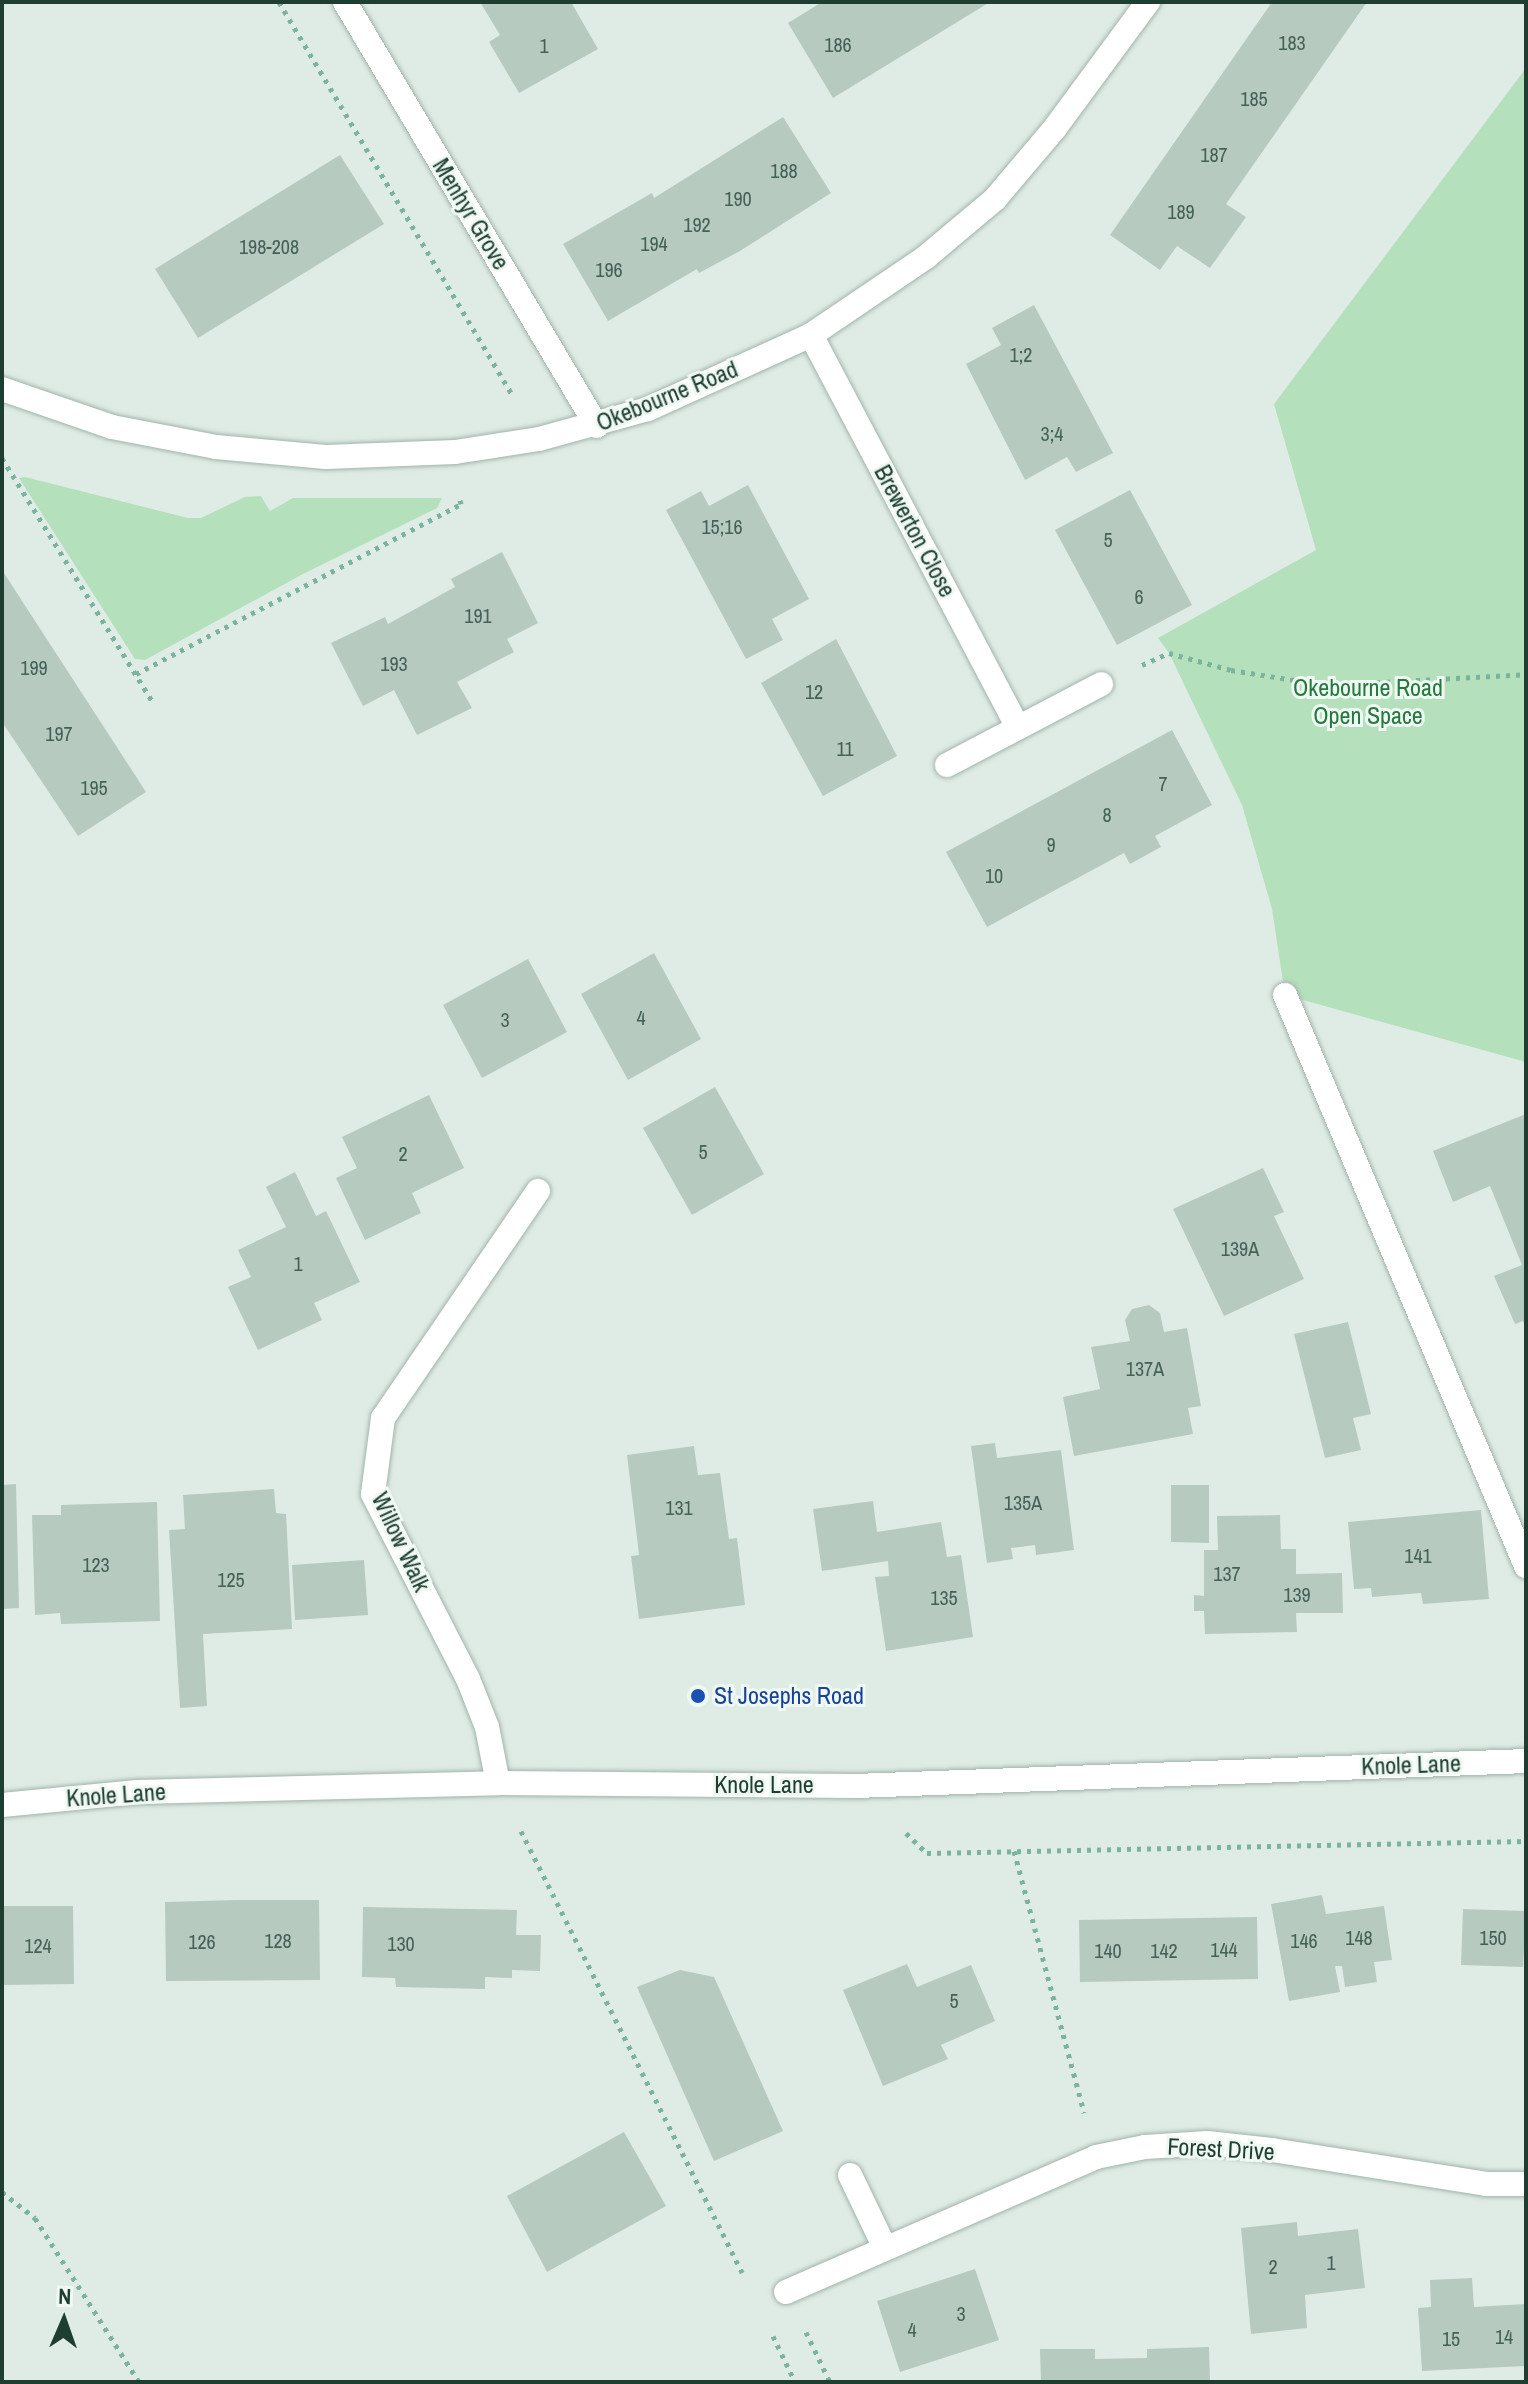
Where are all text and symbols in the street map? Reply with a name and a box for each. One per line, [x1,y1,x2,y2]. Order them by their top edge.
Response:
house number: 183 [1278,30,1306,54]
house number: 186 [824,32,852,56]
house number: 1 [539,33,549,57]
house number: 185 [1240,86,1268,110]
house number: 187 [1200,142,1228,166]
street label: Menhyr Grove [427,153,515,275]
house number: 188 [770,158,798,182]
house number: 190 [724,186,752,210]
house number: 189 [1167,199,1195,223]
house number: 192 [683,212,711,236]
house number: 194 [640,231,668,255]
house number: 198-208 [239,234,299,258]
house number: 196 [595,257,623,281]
house number: 1;2 [1010,342,1032,366]
street label: Okebourne Road [592,355,742,437]
house number: 3;4 [1041,421,1063,445]
street label: Brewerton Close [868,460,962,602]
house number: 15;16 [701,514,743,538]
house number: 5 [1103,527,1113,551]
house number: 6 [1134,584,1144,608]
house number: 191 [464,603,492,627]
house number: 193 [380,651,408,675]
house number: 199 [20,655,48,679]
park label: Okebourne Road Open Space [1293,674,1443,730]
house number: 12 [805,679,823,703]
house number: 197 [45,721,73,745]
house number: 11 [836,736,854,760]
house number: 7 [1158,771,1168,795]
house number: 195 [80,775,108,799]
house number: 8 [1102,802,1112,826]
house number: 9 [1046,832,1056,856]
house number: 10 [985,863,1003,887]
house number: 4 [636,1005,646,1029]
house number: 3 [500,1007,510,1031]
house number: 5 [698,1139,708,1163]
house number: 2 [398,1141,408,1165]
house number: 139A [1221,1236,1259,1260]
house number: 1 [293,1251,303,1275]
house number: 137A [1126,1356,1164,1380]
street label: Willow Walk [365,1488,437,1596]
house number: 135A [1004,1490,1042,1514]
house number: 131 [665,1495,693,1519]
house number: 141 [1404,1543,1432,1567]
house number: 123 [82,1552,110,1576]
house number: 137 [1213,1561,1241,1585]
house number: 125 [217,1567,245,1591]
house number: 139 [1283,1582,1311,1606]
house number: 135 [930,1585,958,1609]
place label: St Josephs Road [714,1682,864,1710]
marker: St Josephs Road [689,1687,707,1705]
street label: Knole Lane [1361,1749,1461,1781]
street label: Knole Lane [714,1771,814,1799]
street label: Knole Lane [65,1777,167,1813]
house number: 148 [1345,1925,1373,1949]
house number: 150 [1479,1925,1507,1949]
house number: 128 [264,1928,292,1952]
house number: 146 [1290,1928,1318,1952]
house number: 126 [188,1929,216,1953]
house number: 130 [387,1931,415,1955]
house number: 124 [24,1933,52,1957]
house number: 144 [1210,1937,1238,1961]
house number: 140 [1094,1938,1122,1962]
house number: 142 [1150,1938,1178,1962]
house number: 5 [949,1988,959,2012]
street label: Forest Drive [1167,2132,1275,2166]
house number: 1 [1326,2250,1336,2274]
house number: 2 [1268,2254,1278,2278]
north arrow [24,2280,104,2360]
text: N [58,2281,72,2311]
house number: 3 [956,2301,966,2325]
house number: 4 [907,2317,917,2341]
house number: 14 [1495,2324,1513,2348]
house number: 15 [1442,2326,1460,2350]

